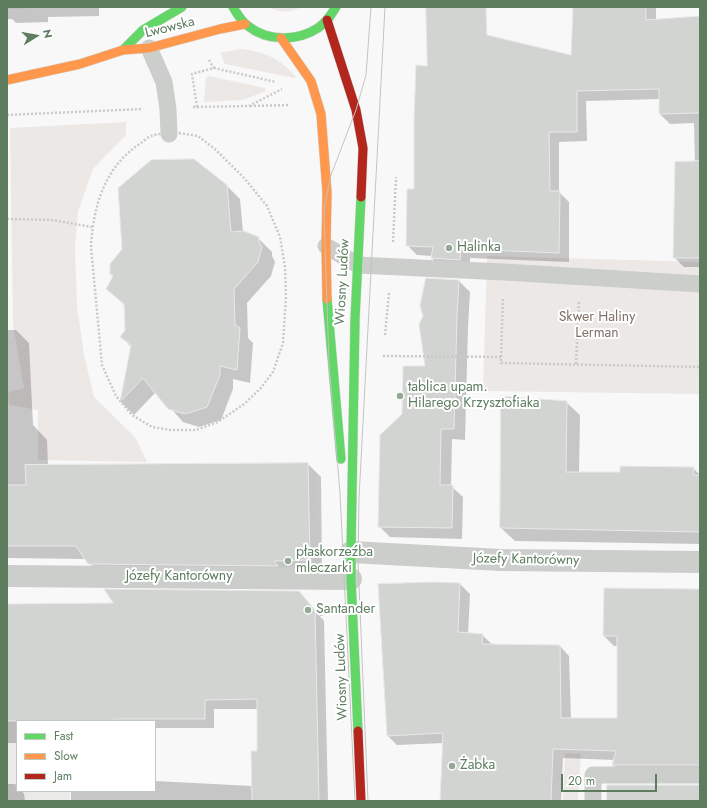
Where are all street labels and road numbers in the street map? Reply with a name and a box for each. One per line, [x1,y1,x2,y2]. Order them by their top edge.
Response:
street label: Lwowska [144,14,196,42]
street label: Wiosny Ludów [332,238,354,326]
street label: Józefy Kantorówny [473,551,579,569]
street label: Józefy Kantorówny [126,569,232,585]
street label: Wiosny Ludów [332,633,352,721]

